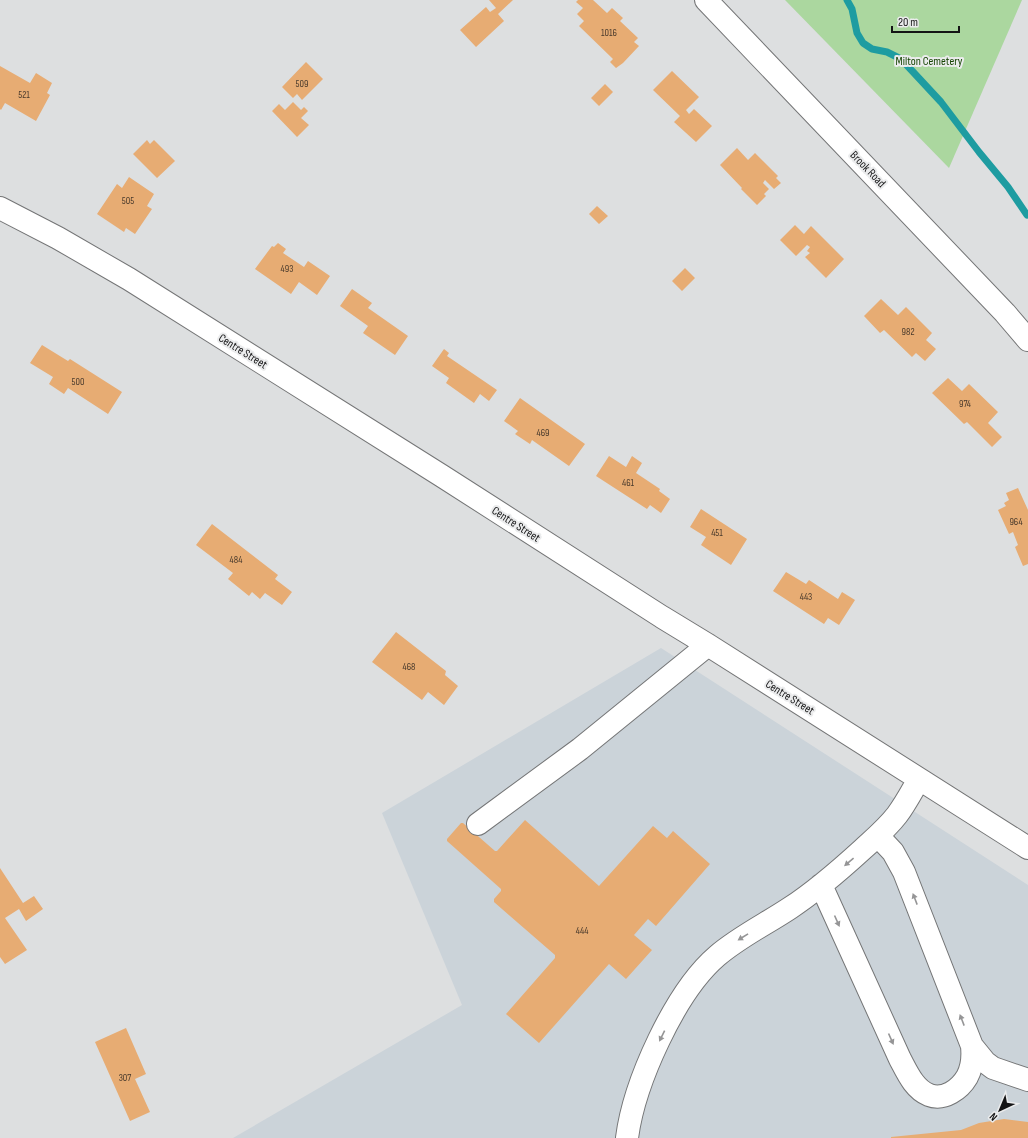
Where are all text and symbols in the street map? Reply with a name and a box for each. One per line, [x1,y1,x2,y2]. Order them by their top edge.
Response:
scale bar [892,8,959,34]
text: 20 m [898,15,918,30]
house number: 1016 [601,27,617,39]
park label: Milton Cemetery [896,54,963,69]
house number: 509 [296,78,308,90]
house number: 521 [18,89,30,101]
street label: Brook Road [847,148,889,191]
house number: 505 [122,195,134,207]
house number: 493 [281,263,293,275]
house number: 982 [901,326,915,338]
street label: Centre Street [216,331,270,372]
house number: 500 [72,376,84,388]
house number: 974 [959,398,971,410]
house number: 469 [537,427,549,439]
house number: 461 [622,477,635,489]
street label: Centre Street [489,503,543,546]
house number: 964 [1009,516,1023,528]
house number: 451 [711,527,723,539]
house number: 484 [230,554,242,566]
house number: 443 [800,591,812,603]
house number: 468 [403,661,415,673]
street label: Centre Street [763,677,817,718]
one-way arrow [844,858,854,867]
one-way arrow [911,893,917,905]
one-way arrow [834,915,840,926]
house number: 444 [576,925,588,937]
one-way arrow [737,934,749,941]
one-way arrow [959,1014,965,1026]
one-way arrow [659,1030,665,1041]
one-way arrow [888,1033,894,1045]
house number: 307 [119,1072,131,1084]
north arrow [980,1090,1020,1130]
text: N [987,1110,1000,1124]

